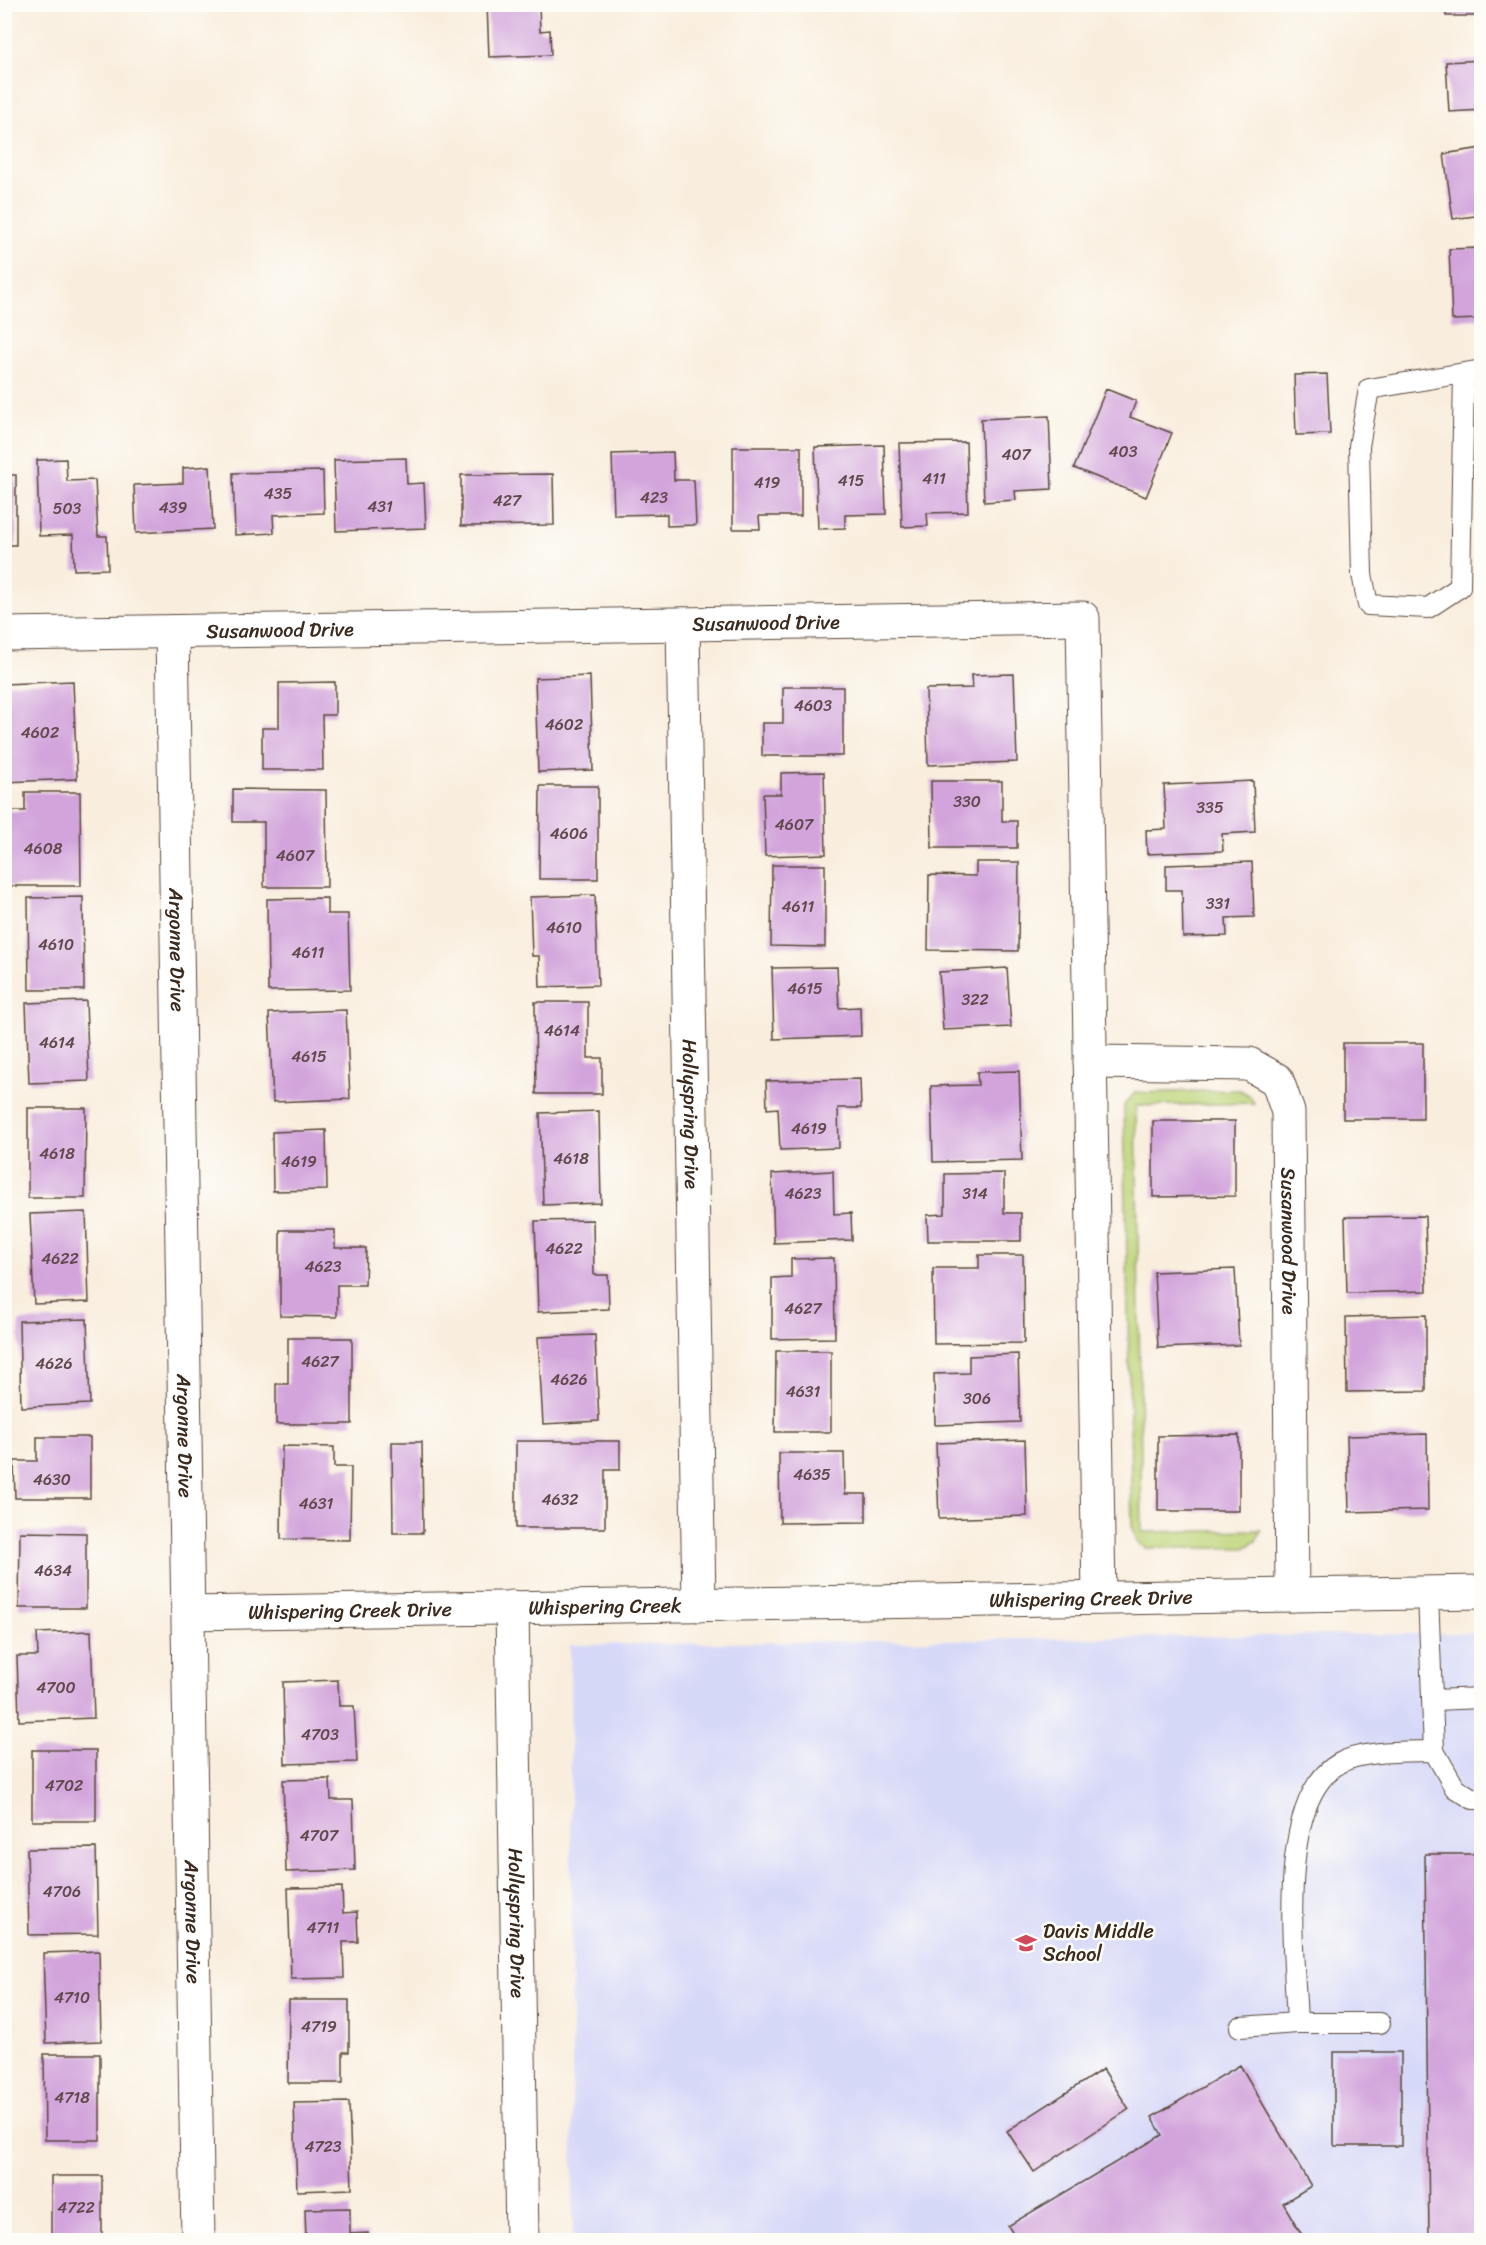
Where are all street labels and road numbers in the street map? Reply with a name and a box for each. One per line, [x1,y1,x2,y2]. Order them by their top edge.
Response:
street label: Susanwood Drive [692,605,840,642]
street label: Susanwood Drive [206,612,354,649]
street label: Argonne Drive [158,887,195,1012]
street label: Hollyspring Drive [672,1039,709,1190]
street label: Susanwood Drive [1270,1167,1307,1315]
street label: Argonne Drive [166,1373,203,1498]
street label: Whispering Creek Drive [989,1580,1193,1618]
street label: Whispering Creek [528,1588,682,1625]
street label: Whispering Creek Drive [248,1592,452,1630]
street label: Hollyspring Drive [498,1848,535,1999]
street label: Argonne Drive [174,1859,211,1984]

